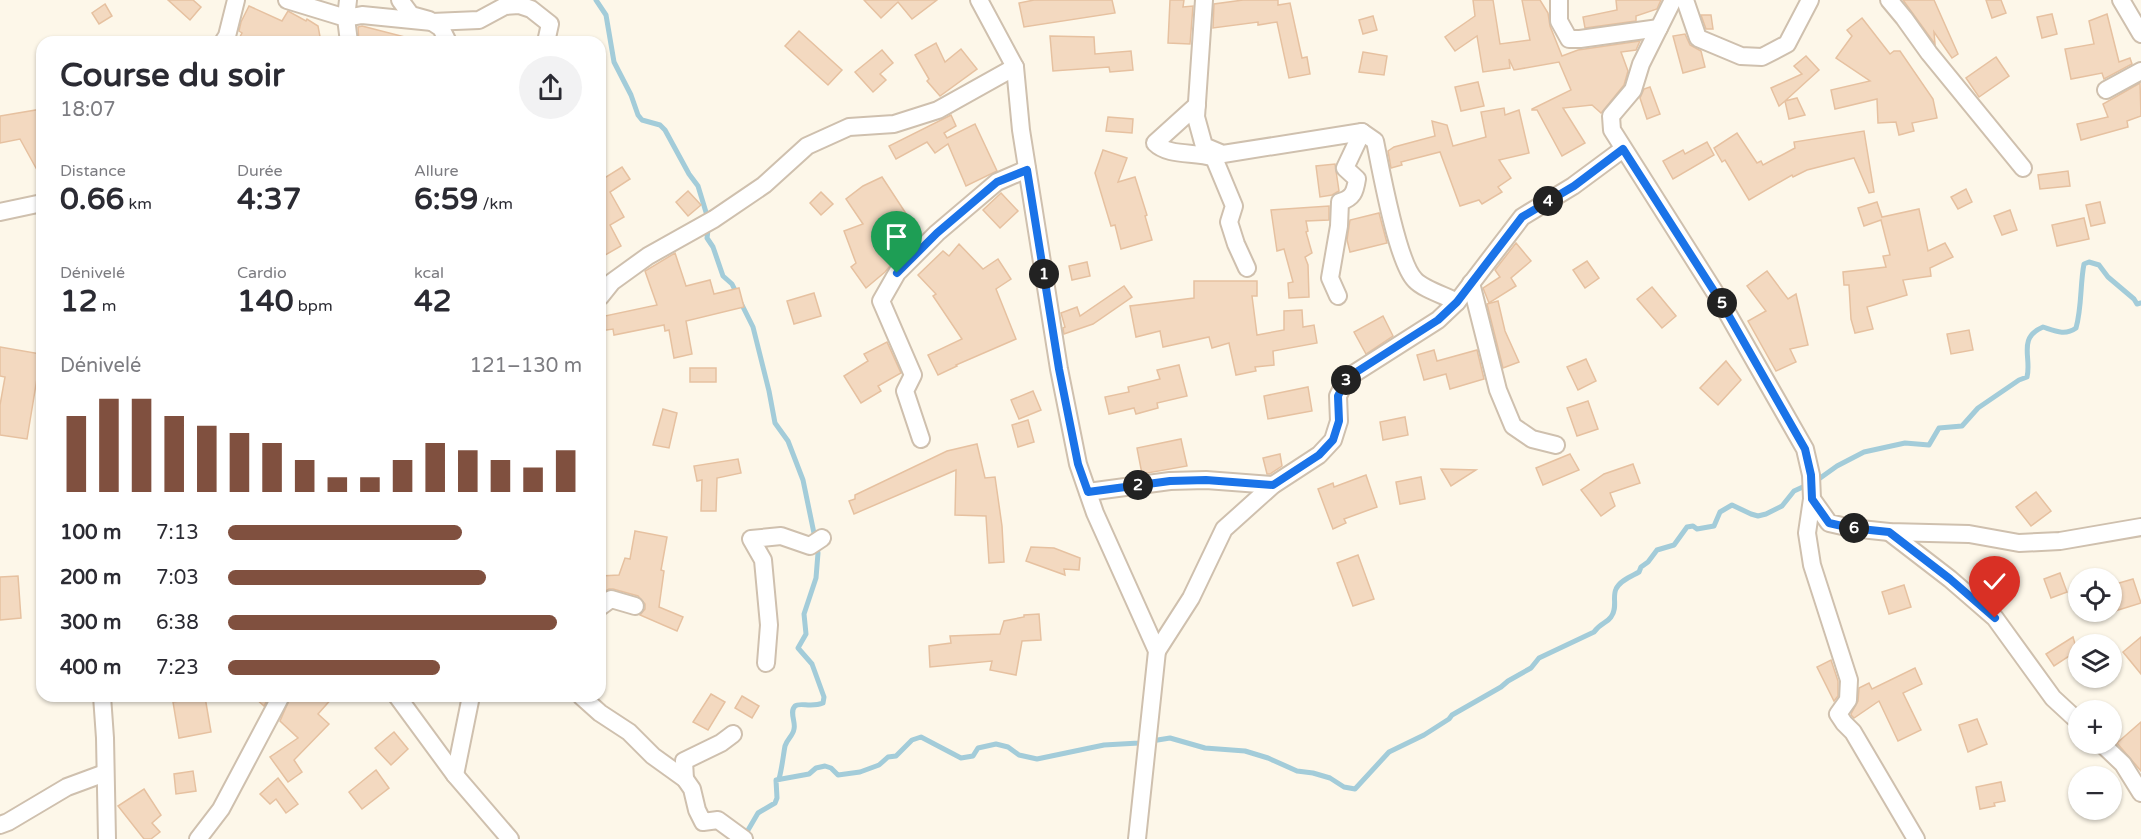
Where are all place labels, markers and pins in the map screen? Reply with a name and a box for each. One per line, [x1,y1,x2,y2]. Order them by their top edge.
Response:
pin: 4 [1533,186,1563,216]
pin [871,211,922,273]
pin: 1 [1029,259,1059,289]
pin: 5 [1707,288,1737,318]
pin: 3 [1331,365,1361,395]
pin: 2 [1123,470,1153,500]
pin: 6 [1839,513,1869,543]
pin [1969,556,2020,618]

